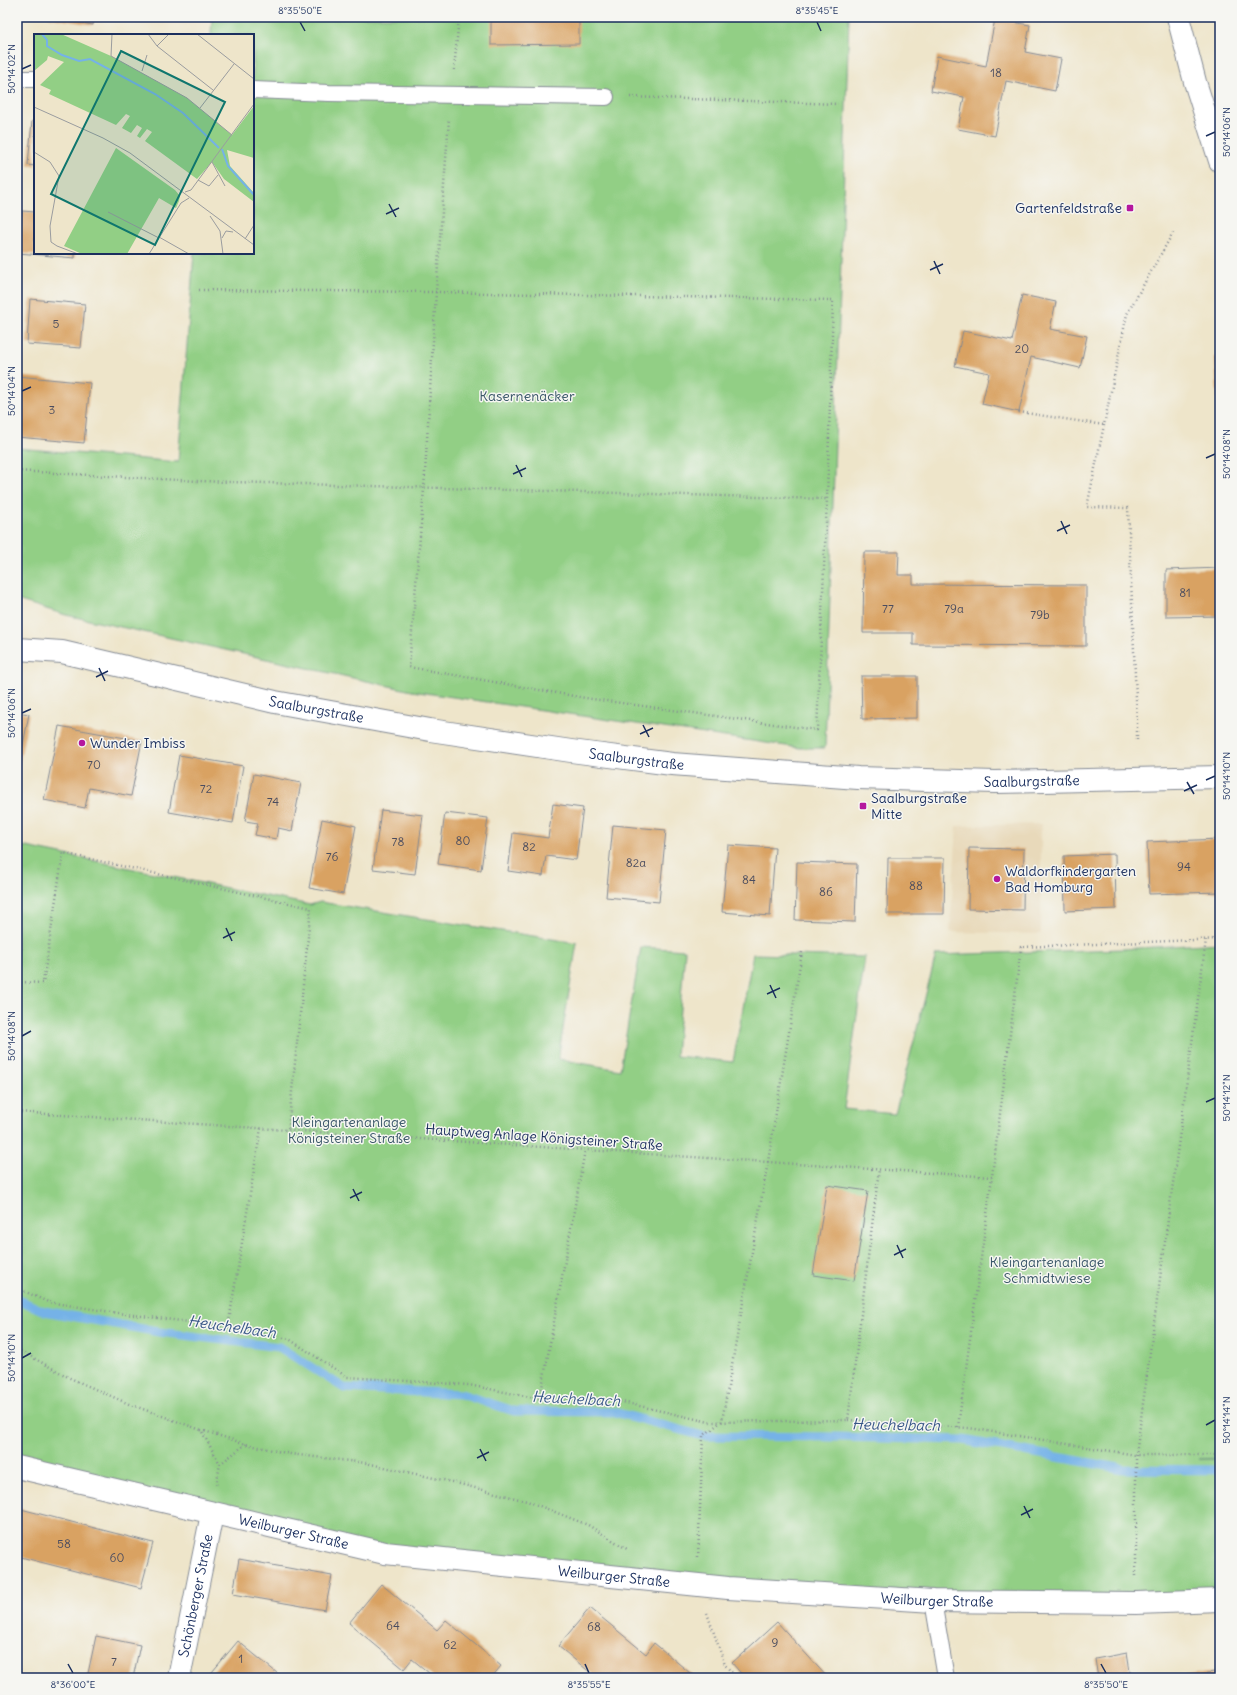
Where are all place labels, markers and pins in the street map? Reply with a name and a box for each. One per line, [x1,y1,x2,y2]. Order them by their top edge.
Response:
place label: Gartenfeldstraße [1015,199,1122,217]
marker: Gartenfeldstraße [1125,203,1135,213]
place label: Wunder Imbiss [90,734,185,752]
marker: Wunder Imbiss [77,738,87,748]
place label: Saalburgstraße Mitte [871,789,967,823]
marker: Saalburgstraße Mitte [858,801,868,811]
place label: Waldorfkindergarten Bad Homburg [1005,862,1136,896]
marker: Waldorfkindergarten Bad Homburg [992,874,1002,884]

